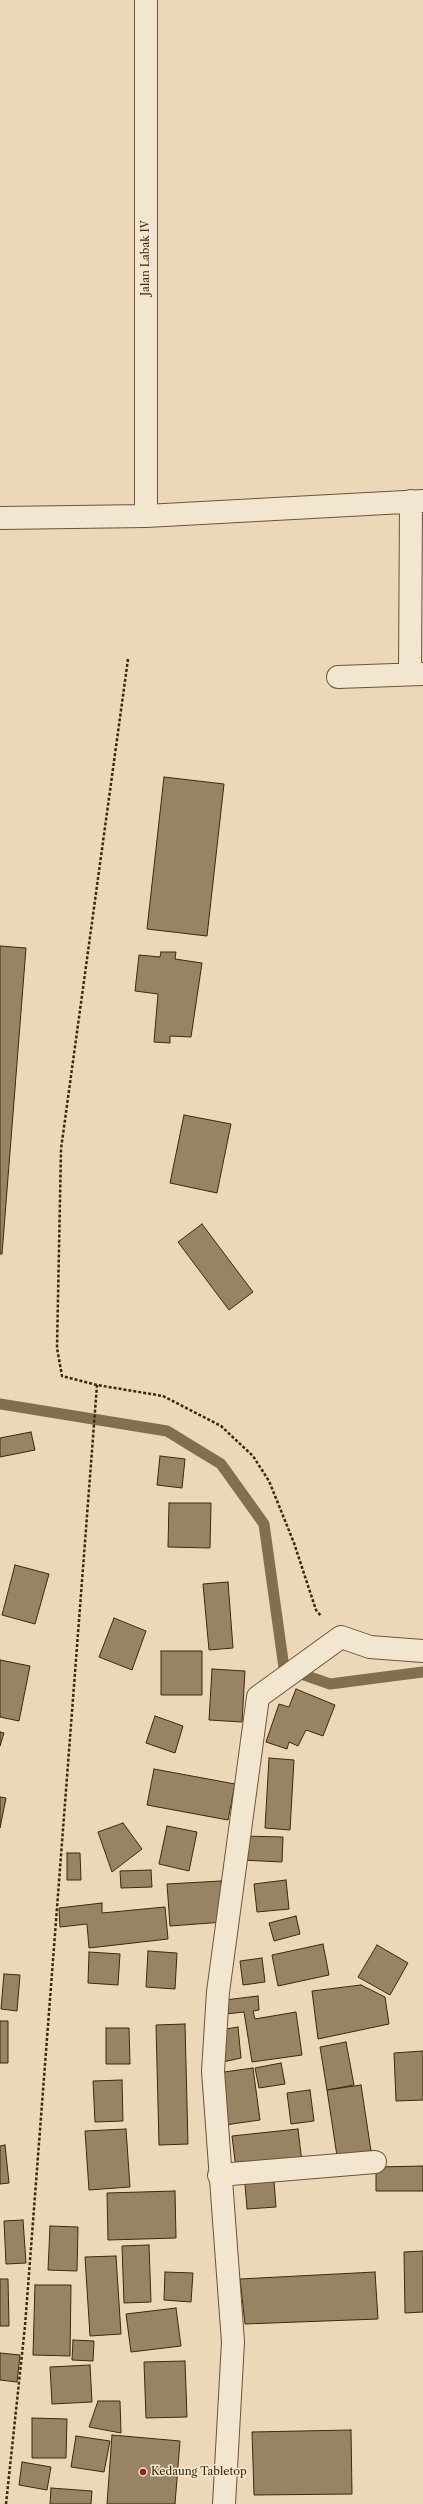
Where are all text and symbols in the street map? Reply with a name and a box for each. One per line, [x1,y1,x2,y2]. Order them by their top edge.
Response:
street label: Jalan Labak IV [139,220,153,296]
place label: Kedaung Tabletop [151,2465,247,2479]
marker: Kedaung Tabletop [138,2467,148,2477]

